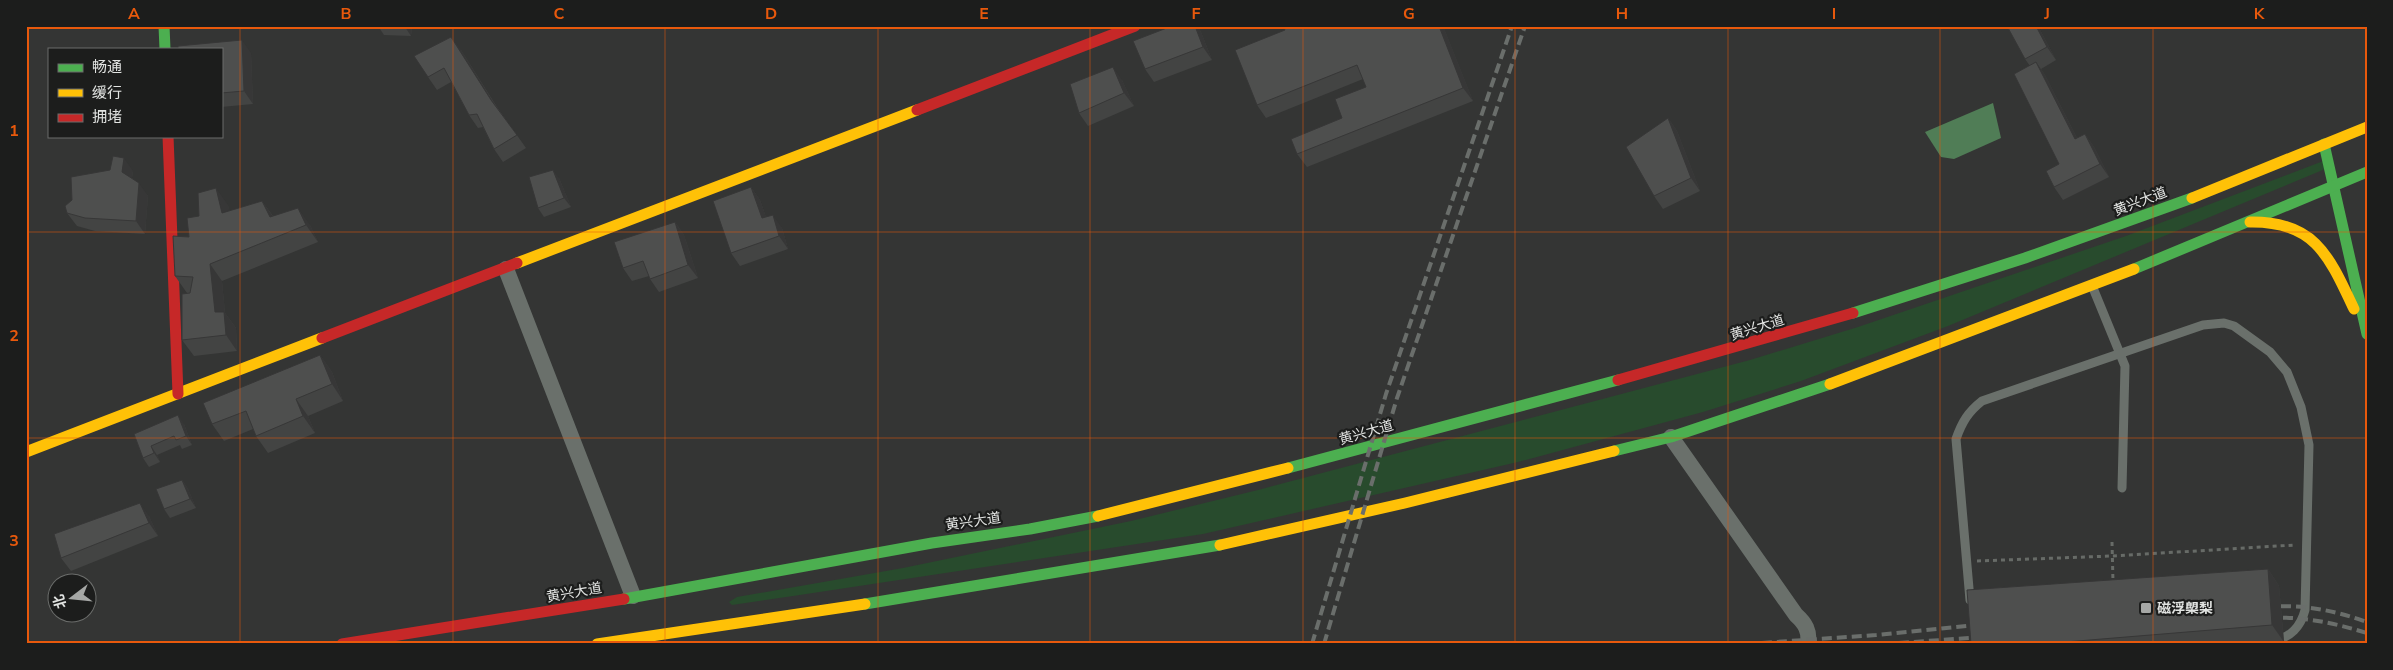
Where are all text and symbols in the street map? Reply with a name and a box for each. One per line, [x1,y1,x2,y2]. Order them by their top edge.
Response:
text: A [128,3,140,25]
text: B [340,3,352,25]
text: C [554,3,565,25]
text: D [765,3,777,25]
text: E [979,3,989,25]
text: F [1192,3,1201,25]
text: G [1403,3,1415,25]
text: H [1616,3,1628,25]
text: I [1832,3,1836,25]
text: J [2043,3,2050,25]
text: K [2254,3,2266,25]
legend [48,48,222,138]
text: 畅通 [92,57,122,77]
text: 缓行 [92,83,122,103]
text: 拥堵 [92,107,122,127]
text: 1 [9,120,19,142]
street label: 黄兴大道 [2111,183,2170,220]
street label: 黄兴大道 [1728,310,1787,345]
text: 2 [9,325,19,347]
street label: 黄兴大道 [1337,416,1396,449]
street label: 黄兴大道 [944,508,1002,535]
text: 3 [9,530,19,552]
north arrow [48,572,98,622]
street label: 黄兴大道 [545,578,603,607]
text: 北 [49,592,71,611]
place label: 磁浮㮾梨 [2157,599,2213,618]
marker: 磁浮㮾梨 [2139,601,2153,615]

